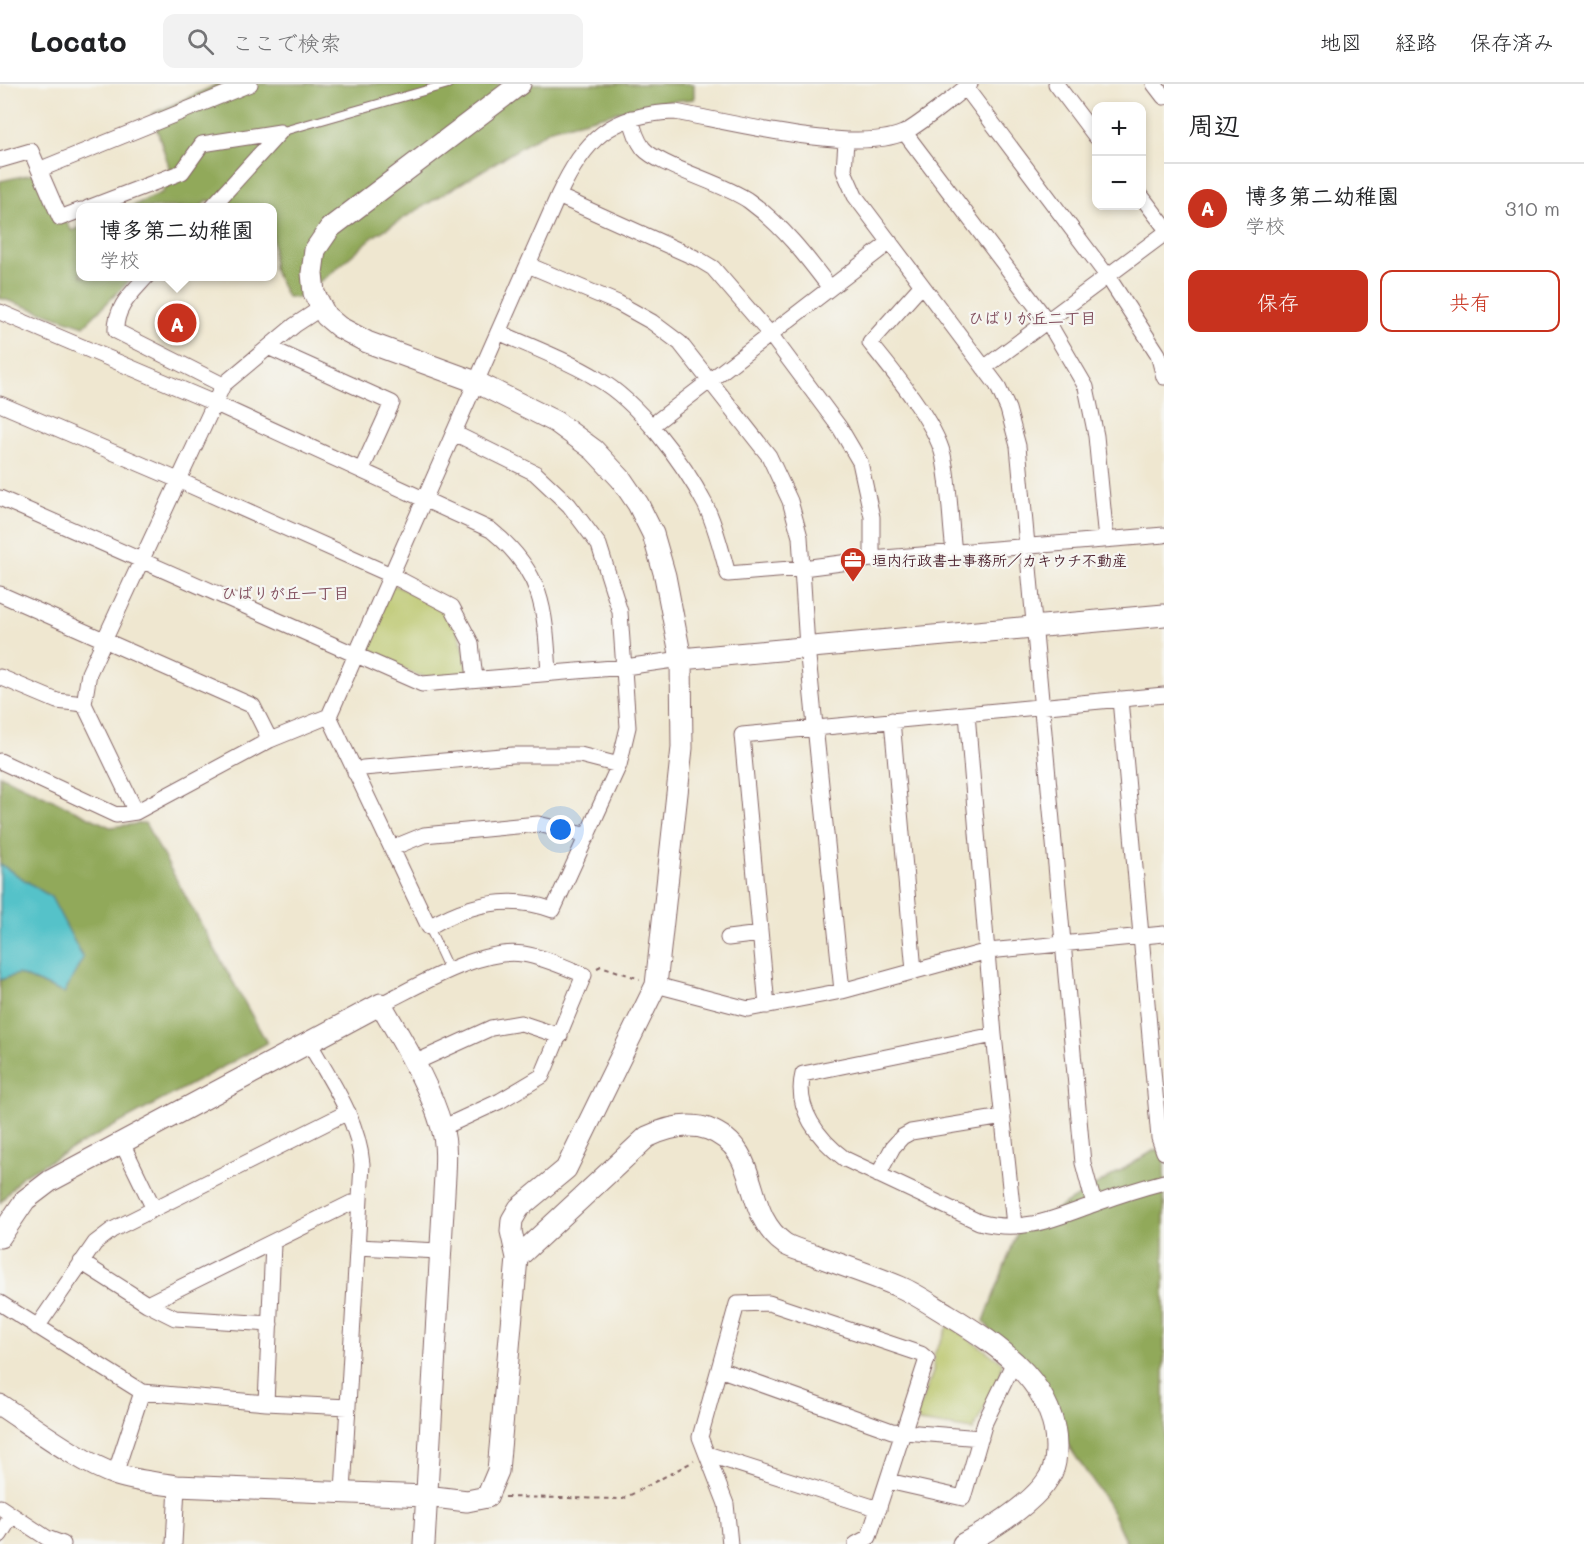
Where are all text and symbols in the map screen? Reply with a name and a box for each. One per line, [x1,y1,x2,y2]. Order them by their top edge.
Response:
search box [163,14,583,68]
text: Locato [30,23,127,59]
icon: search [184,25,217,58]
text: ここで検索 [232,28,342,57]
text: 地図 [1320,28,1362,55]
text: 経路 [1395,28,1437,55]
text: 保存済み [1470,28,1554,55]
map controls [1092,102,1146,210]
button: + [1092,102,1146,156]
text: 周辺 [1188,108,1240,142]
button: − [1092,156,1146,210]
text: 博多第二幼稚園 [1245,181,1399,210]
text: A [1201,195,1214,221]
text: 310 m [1505,195,1560,221]
popup [76,203,277,281]
text: 学校 [1245,212,1285,238]
text: 博多第二幼稚園 [99,215,254,244]
text: 学校 [99,246,139,272]
button: 保存 [1188,270,1368,332]
button: 共有 [1380,270,1560,332]
pin: A [158,300,196,346]
district label: ひばりが丘二丁目 [968,307,1096,328]
office icon: 垣内行政書士事務所／カキウチ不動産 [838,545,868,583]
place label: 垣内行政書士事務所／カキウチ不動産 [872,550,1127,570]
district label: ひばりが丘一丁目 [221,582,349,603]
your location [546,815,575,844]

